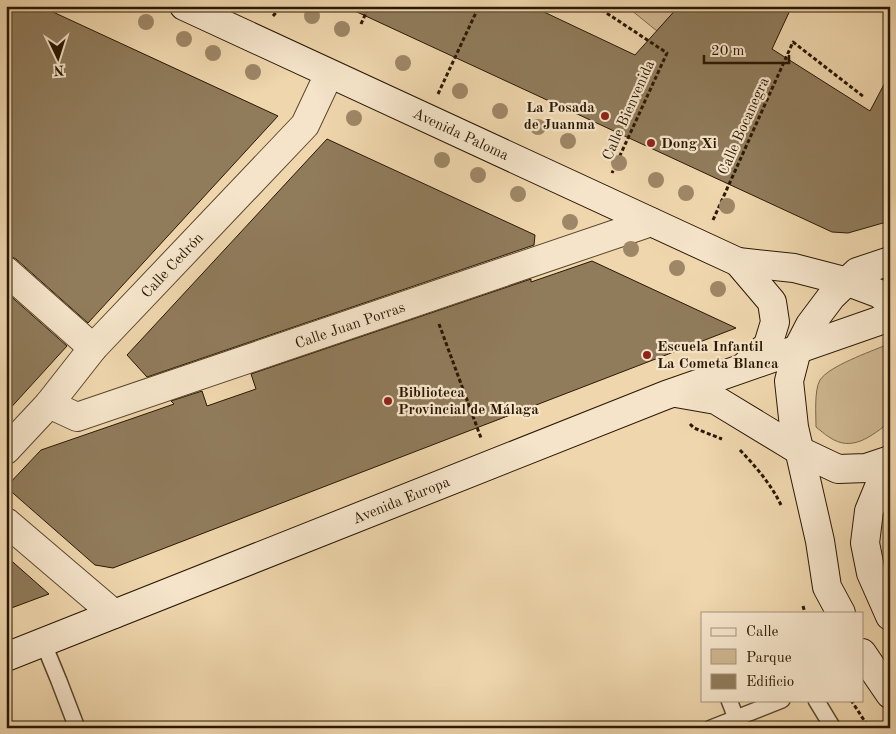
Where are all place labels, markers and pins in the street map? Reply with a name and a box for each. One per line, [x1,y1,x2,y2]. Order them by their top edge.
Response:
place label: La Posada de Juanma [524,101,595,133]
marker: La Posada de Juanma [599,110,611,122]
marker: Dong Xi [645,137,657,149]
place label: Dong Xi [661,137,717,152]
place label: Escuela Infantil La Cometa Blanca [657,340,779,372]
marker: Escuela Infantil La Cometa Blanca [641,349,653,361]
place label: Biblioteca Provincial de Málaga [398,386,539,418]
marker: Biblioteca Provincial de Málaga [382,395,394,407]

